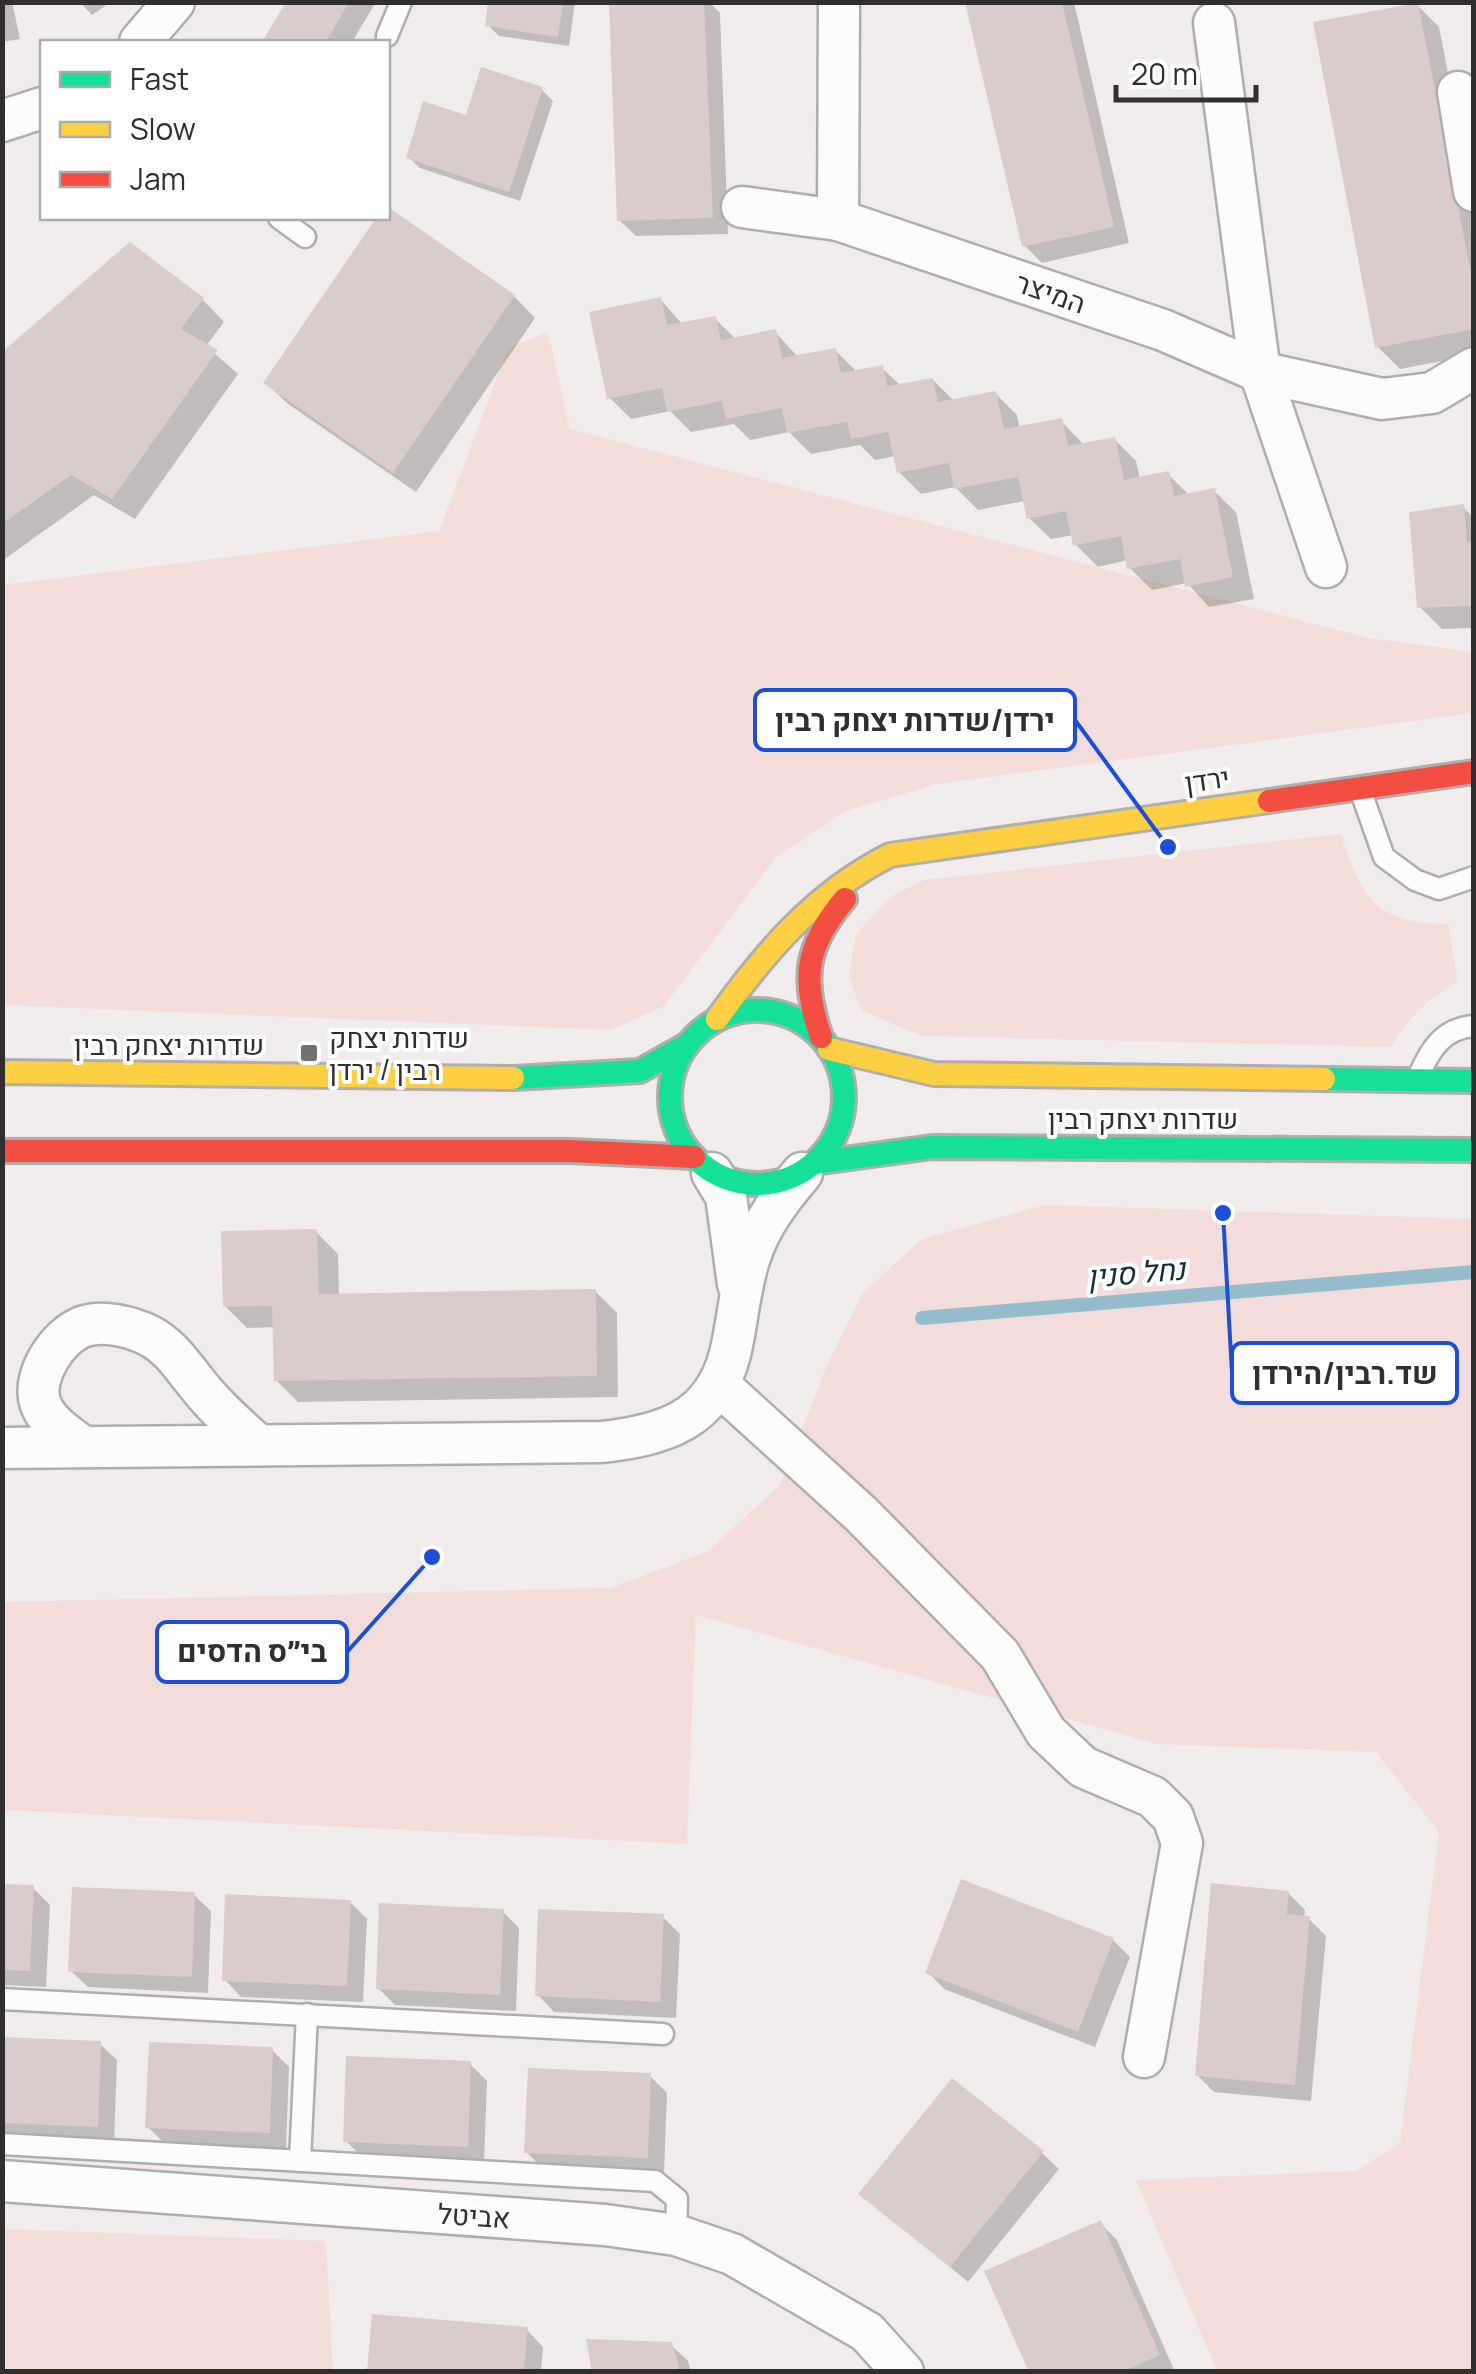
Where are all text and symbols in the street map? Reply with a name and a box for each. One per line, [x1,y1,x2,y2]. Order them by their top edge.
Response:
legend [40,40,390,220]
scale bar [1116,40,1256,102]
text: 20 m [1131,53,1198,94]
text: Fast [130,58,189,99]
text: Slow [130,108,196,149]
text: Jam [130,158,186,199]
street label: המיצר [1011,262,1091,322]
callout: ירדן/שדרות יצחק רבין [755,690,1075,750]
text: ירדן/שדרות יצחק רבין [775,699,1055,740]
street label: ירדן [1182,757,1232,801]
place label: שדרות יצחק רבין / ירדן [329,1018,469,1088]
street label: שדרות יצחק רבין [74,1025,264,1063]
marker: שדרות יצחק רבין / ירדן [298,1042,320,1064]
street label: שדרות יצחק רבין [1048,1099,1238,1137]
water label: נחל סנין [1085,1247,1189,1297]
callout: שד.רבין/הירדן [1232,1343,1457,1403]
text: שד.רבין/הירדן [1252,1352,1438,1393]
callout: בי״ס הדסים [157,1622,347,1682]
text: בי״ס הדסים [177,1630,327,1671]
street label: אביטל [436,2194,512,2236]

